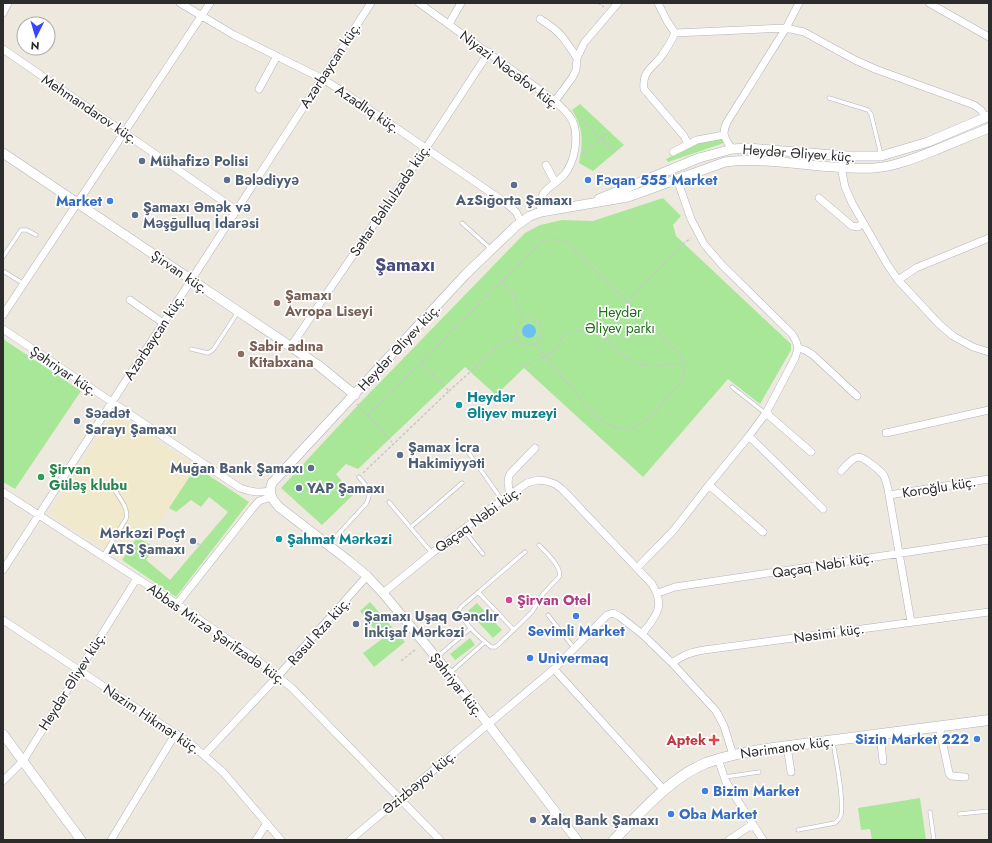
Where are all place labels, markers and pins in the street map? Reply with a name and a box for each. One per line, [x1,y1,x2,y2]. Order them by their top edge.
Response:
place label: Mühafizə Polisi [150,151,249,171]
marker: Mühafizə Polisi [137,156,147,166]
place label: Bələdiyyə [235,170,299,190]
place label: Fəqan 555 Market [596,170,718,190]
marker: Bələdiyyə [222,175,232,185]
marker: Fəqan 555 Market [583,175,593,185]
marker: AzSığorta Şamaxı [509,180,519,190]
place label: AzSığorta Şamaxı [455,190,572,210]
place label: Market [56,191,103,211]
marker: Market [105,196,115,206]
place label: Şamaxı Əmək və Məşğulluq İdarəsi [143,197,259,233]
marker: Şamaxı Əmək və Məşğulluq İdarəsi [130,210,140,220]
place label: Şamaxı Avropa Liseyi [284,285,373,321]
marker: Şamaxı Avropa Liseyi [272,298,282,308]
place label: Sabir adına Kitabxana [249,336,323,372]
marker: Sabir adına Kitabxana [236,349,246,359]
place label: Heydər Əliyev muzeyi [467,387,557,423]
marker: Heydər Əliyev muzeyi [454,400,464,410]
place label: Səadət Sarayı Şamaxı [85,403,177,439]
marker: Səadət Sarayı Şamaxı [72,416,82,426]
place label: Şamax İcra Hakimiyyəti [408,437,485,473]
marker: Şamax İcra Hakimiyyəti [395,450,405,460]
place label: Muğan Bank Şamaxı [170,458,303,478]
place label: Şirvan Güləş klubu [49,459,127,495]
marker: Muğan Bank Şamaxı [306,463,316,473]
marker: Şirvan Güləş klubu [36,472,46,482]
place label: YAP Şamaxı [306,478,385,498]
marker: YAP Şamaxı [294,483,304,493]
place label: Mərkəzi Poçt ATS Şamaxı [100,523,186,559]
place label: Şahmat Mərkəzi [287,529,392,549]
marker: Şahmat Mərkəzi [274,534,284,544]
marker: Mərkəzi Poçt ATS Şamaxı [188,536,198,546]
place label: Şirvan Otel [517,590,591,610]
marker: Şirvan Otel [504,595,514,605]
place label: Şamaxı Uşaq Gənclır İnkişaf Mərkəzi [364,606,499,642]
marker: Sevimli Market [571,611,581,621]
marker: Şamaxı Uşaq Gənclır İnkişaf Mərkəzi [351,619,361,629]
place label: Sevimli Market [527,621,625,641]
place label: Univermaq [538,648,608,668]
marker: Univermaq [525,653,535,663]
place label: Sizin Market 222 [855,729,969,749]
place label: Aptek [666,730,706,750]
marker: Sizin Market 222 [972,734,982,744]
marker: Aptek [709,735,719,745]
place label: Bizim Market [713,781,800,801]
marker: Bizim Market [700,786,710,796]
place label: Oba Market [679,804,758,824]
marker: Oba Market [666,809,676,819]
place label: Xalq Bank Şamaxı [541,810,659,830]
marker: Xalq Bank Şamaxı [528,815,538,825]

